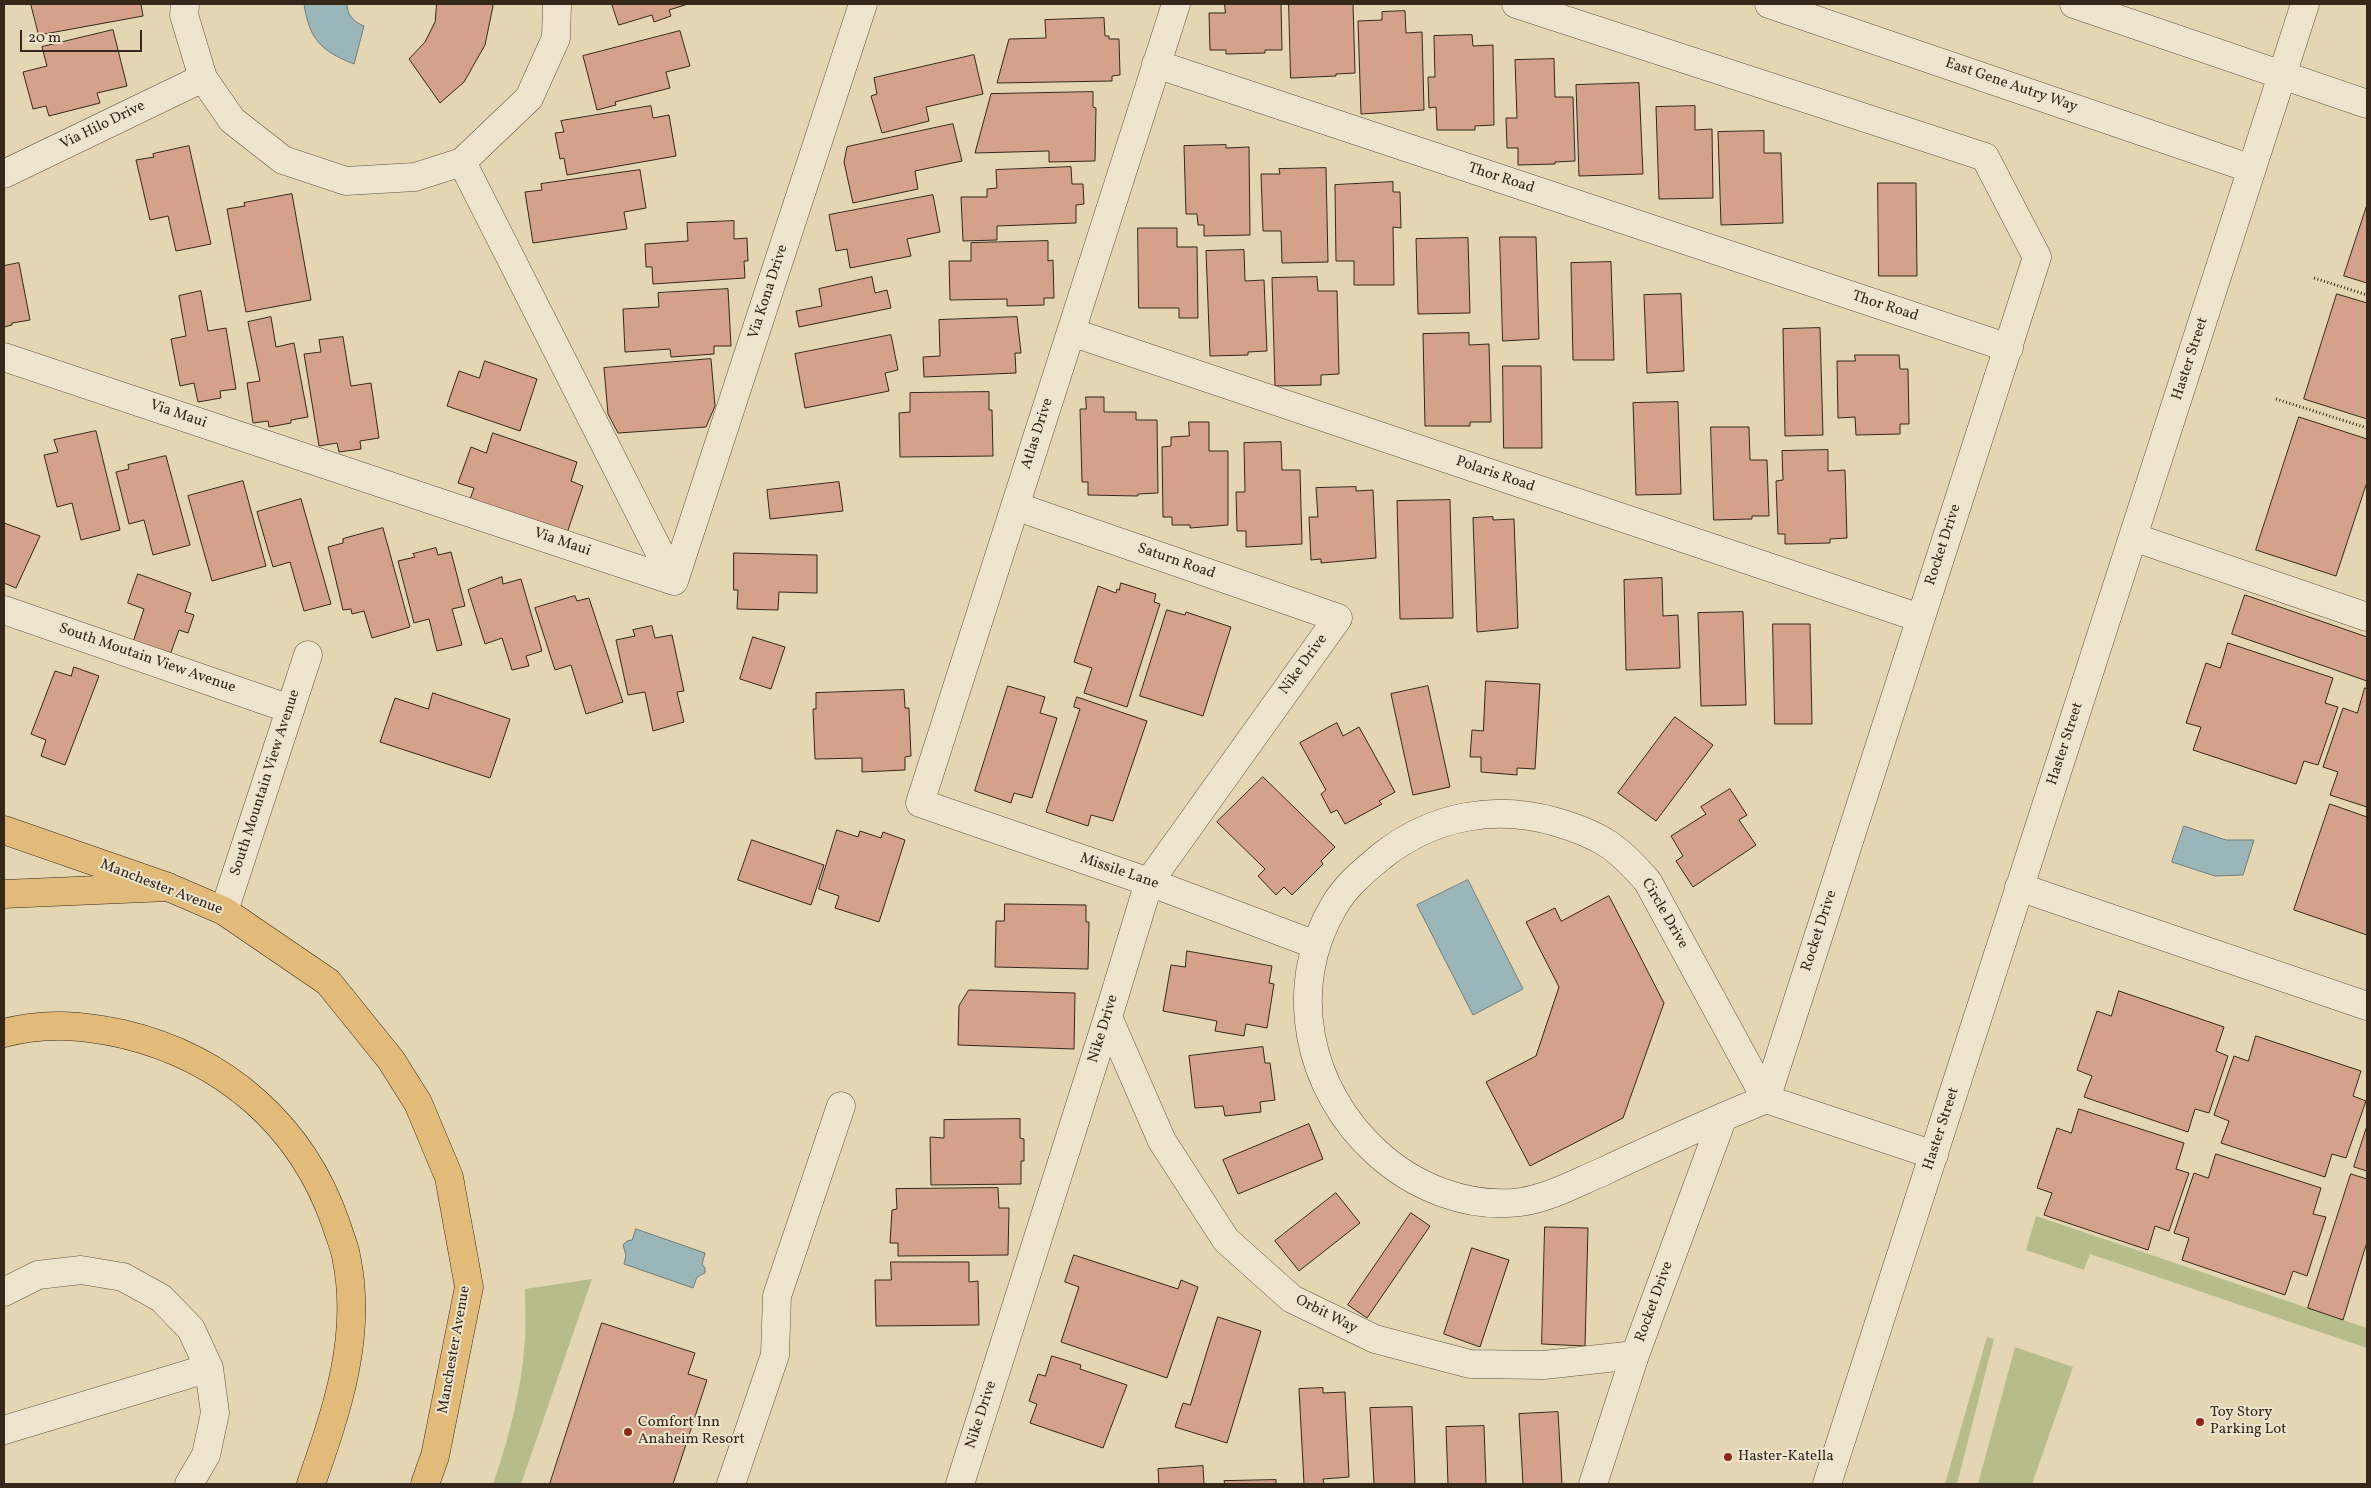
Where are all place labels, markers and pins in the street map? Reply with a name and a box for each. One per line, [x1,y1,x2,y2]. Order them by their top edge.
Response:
place label: Toy Story Parking Lot [2210,1404,2286,1439]
place label: Comfort Inn Anaheim Resort [638,1414,745,1449]
marker: Toy Story Parking Lot [2194,1416,2206,1428]
marker: Comfort Inn Anaheim Resort [622,1426,634,1438]
place label: Haster-Katella [1738,1448,1834,1466]
marker: Haster-Katella [1722,1451,1734,1463]

